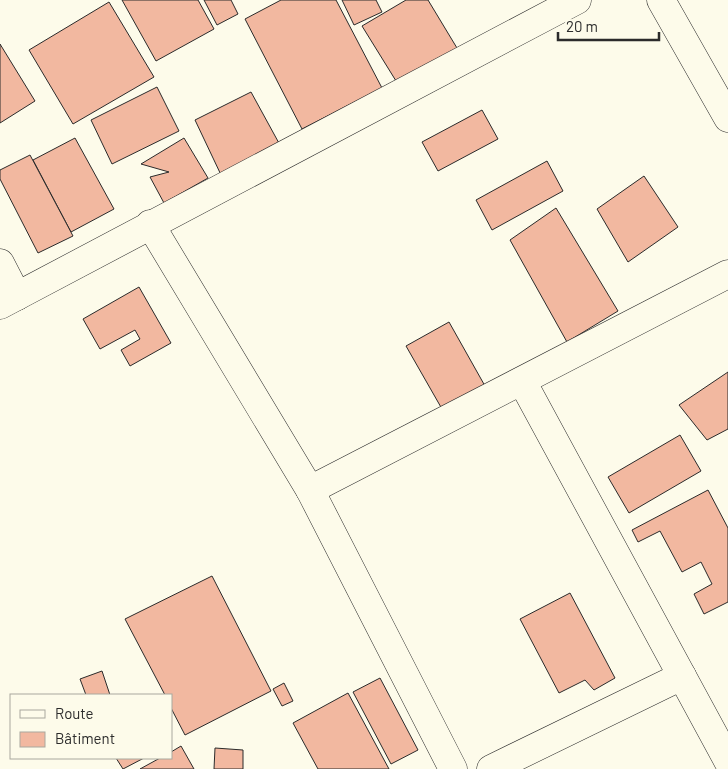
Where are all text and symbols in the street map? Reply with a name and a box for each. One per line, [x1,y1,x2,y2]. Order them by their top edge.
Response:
scale bar [558,10,659,42]
text: 20 m [566,17,598,35]
legend [10,694,172,759]
text: Route [55,704,94,722]
text: Bâtiment [55,729,115,747]

